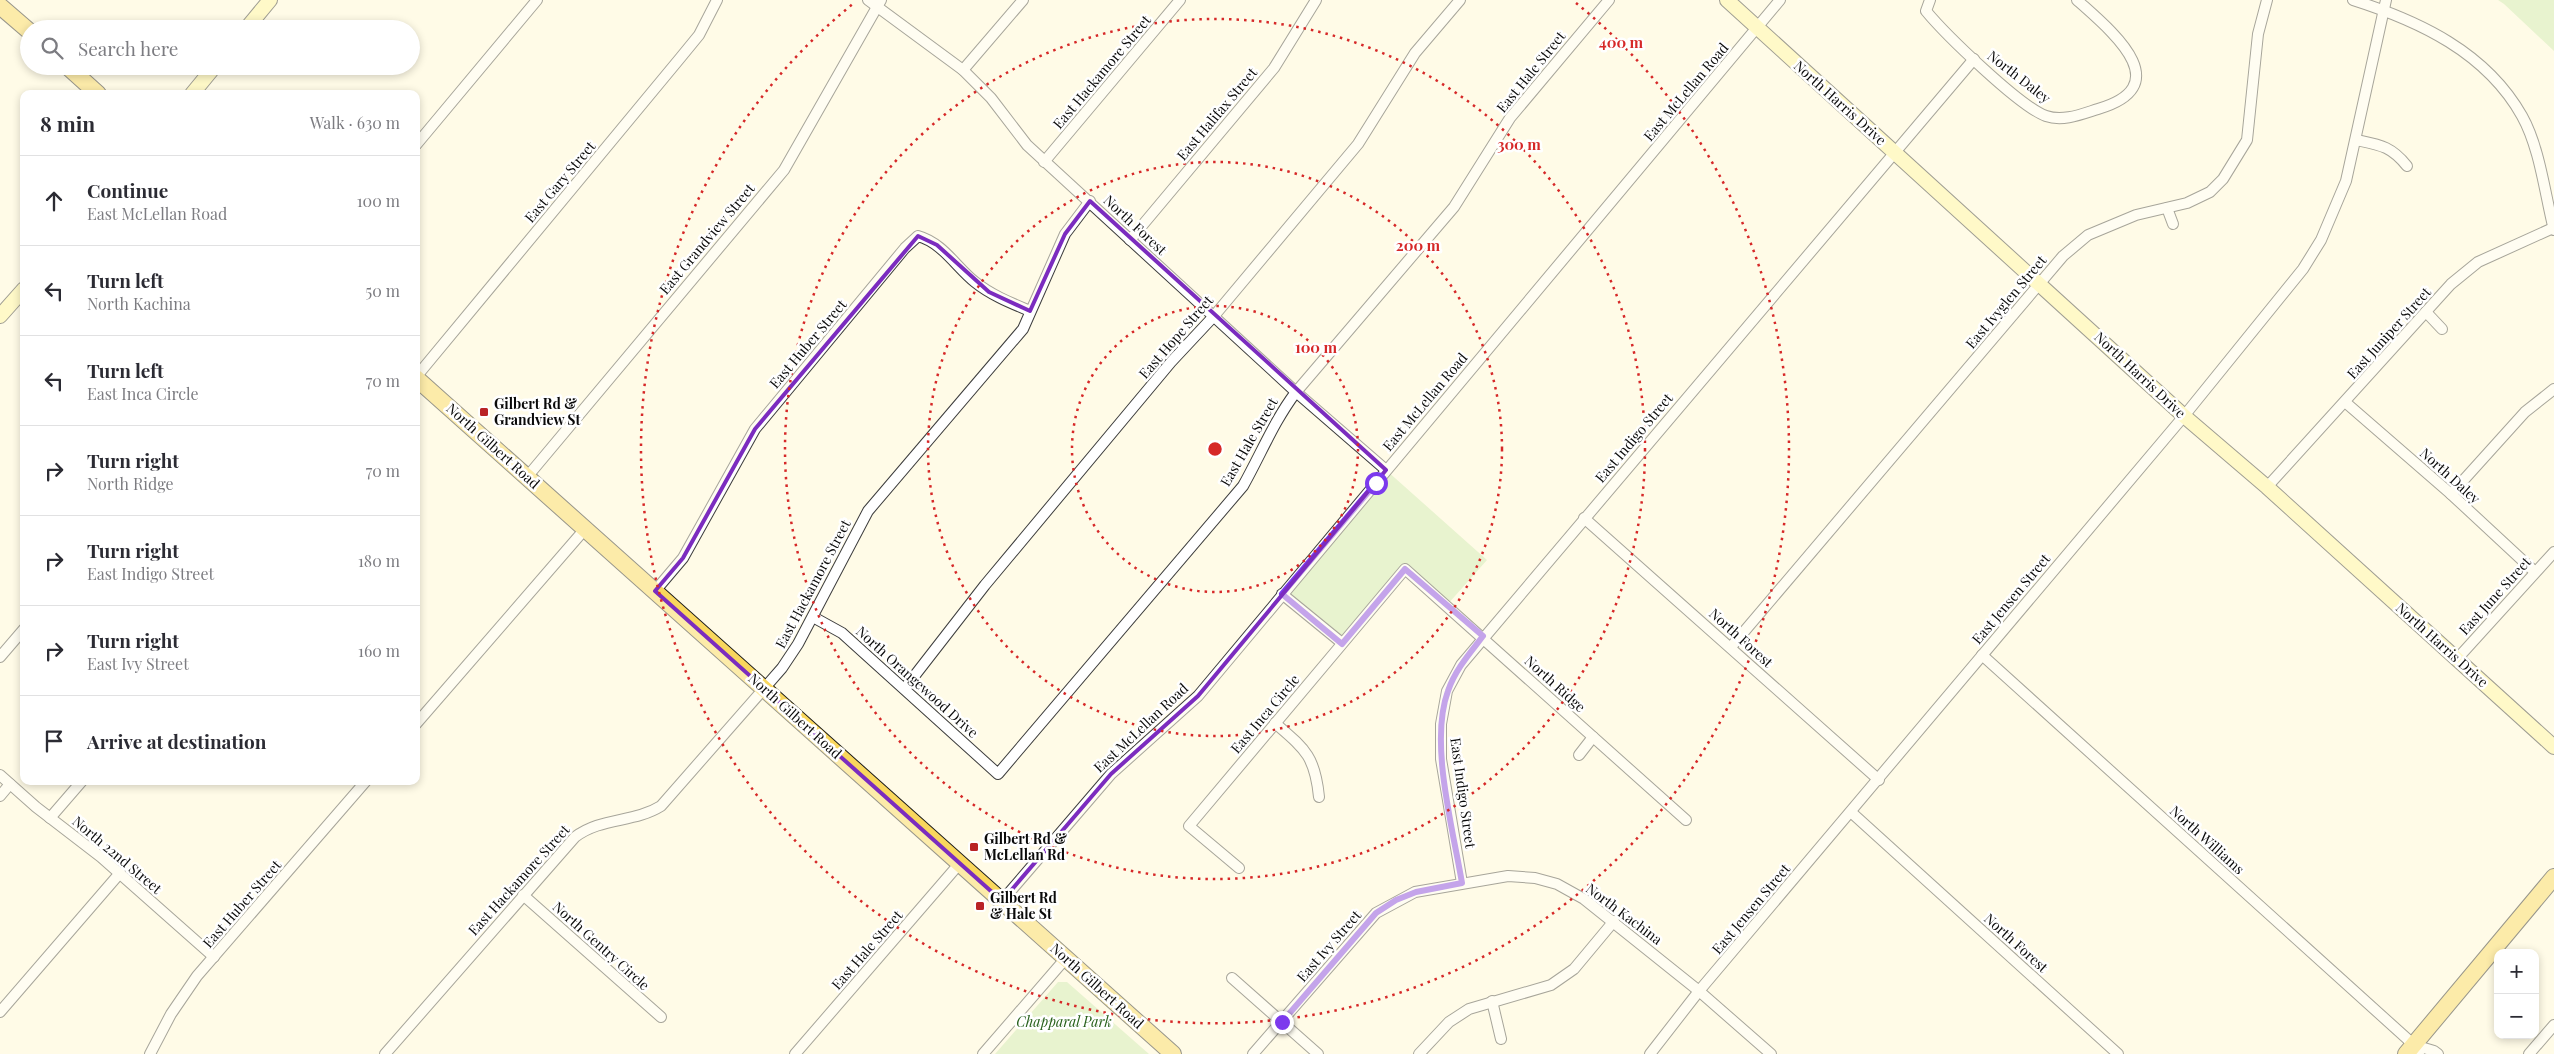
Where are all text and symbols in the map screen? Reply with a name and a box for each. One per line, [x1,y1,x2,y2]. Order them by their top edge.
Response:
street label: East Hackamore Street [1048,10,1156,133]
search box [20,20,420,75]
street label: East Hale Street [1492,26,1570,116]
text: 400 m [1599,32,1644,52]
icon: search [38,34,66,62]
text: Search here [78,35,178,61]
street label: East McLellan Road [1639,39,1732,145]
street label: North Daley [1984,46,2055,107]
street label: North Harris Drive [1790,56,1891,149]
street label: East Halifax Street [1172,63,1262,164]
text: 8 min [40,109,95,137]
text: Walk · 630 m [310,112,400,133]
text: 300 m [1497,134,1541,154]
street label: East Gary Street [520,136,600,226]
text: Continue [87,177,168,203]
street label: East Grandview Street [655,179,759,298]
icon: ahead [40,187,68,215]
text: 100 m [357,190,400,211]
street label: North Forest [1100,190,1172,259]
text: East McLellan Road [87,203,227,224]
text: 200 m [1396,235,1441,255]
street label: East Ivyglen Street [1961,250,2051,352]
text: Turn left [87,267,164,293]
icon: left [40,277,68,305]
text: 50 m [366,280,400,301]
street label: East Juniper Street [2342,282,2436,383]
street label: East Hope Street [1134,290,1218,382]
text: North Kachina [87,293,191,314]
street label: East Huber Street [765,294,851,392]
street label: North Harris Drive [2091,327,2190,422]
text: 100 m [1295,337,1338,357]
street label: East McLellan Road [1378,349,1471,455]
text: Turn left [87,357,164,383]
icon: left [40,367,68,395]
text: 70 m [366,370,400,391]
text: East Inca Circle [87,383,199,404]
street label: East Indigo Street [1591,388,1677,486]
street label: East Hale Street [1215,393,1282,490]
place label: Gilbert Rd & Grandview St [494,394,581,429]
street label: North Gilbert Road [443,399,544,493]
marker: Gilbert Rd & Grandview St [478,406,490,418]
centre of rings [1206,440,1224,458]
street label: North Daley [2416,443,2485,508]
text: Turn right [87,447,179,473]
icon: right [40,457,68,485]
text: 70 m [366,460,400,481]
route start [1365,472,1388,495]
text: North Ridge [87,473,174,494]
street label: East Hackamore Street [771,515,855,651]
text: Turn right [87,537,179,563]
icon: right [40,547,68,575]
street label: East Jensen Street [1967,549,2055,648]
text: 180 m [358,550,400,571]
street label: East June Street [2454,552,2536,639]
text: East Indigo Street [87,563,214,584]
street label: North Harris Drive [2392,598,2493,691]
street label: North Forest [1705,604,1778,672]
street label: North Orangewood Drive [852,622,982,742]
text: Turn right [87,627,179,653]
icon: right [40,637,68,665]
text: 160 m [358,640,400,661]
street label: North Ridge [1521,651,1590,716]
text: East Ivy Street [87,653,189,674]
street label: North Gilbert Road [745,669,846,763]
street label: East Inca Circle [1226,670,1303,757]
street label: East McLellan Road [1089,679,1192,776]
icon: arrive [40,727,68,755]
text: Arrive at destination [87,728,267,754]
street label: East Indigo Street [1446,736,1481,850]
street label: North Williams [2166,801,2249,878]
street label: North 22nd Street [69,812,167,898]
street label: East Hackamore Street [464,819,574,939]
place label: Gilbert Rd & McLellan Rd [984,829,1067,864]
marker: Gilbert Rd & McLellan Rd [968,841,980,853]
street label: East Huber Street [198,855,286,952]
street label: East Jensen Street [1707,859,1795,958]
street label: North Kachina [1582,879,1666,949]
place label: Gilbert Rd & Hale St [990,888,1058,923]
street label: North Gentry Circle [549,897,654,994]
marker: Gilbert Rd & Hale St [974,900,986,912]
street label: East Hale Street [827,905,907,993]
street label: East Ivy Street [1292,905,1366,986]
street label: North Forest [1980,909,2053,977]
street label: North Gilbert Road [1047,939,1148,1033]
map controls [2494,949,2539,1039]
button: + [2494,949,2539,994]
button: − [2494,994,2539,1039]
route end [1271,1011,1294,1034]
park label: Chapparal Park [1016,1012,1112,1031]

